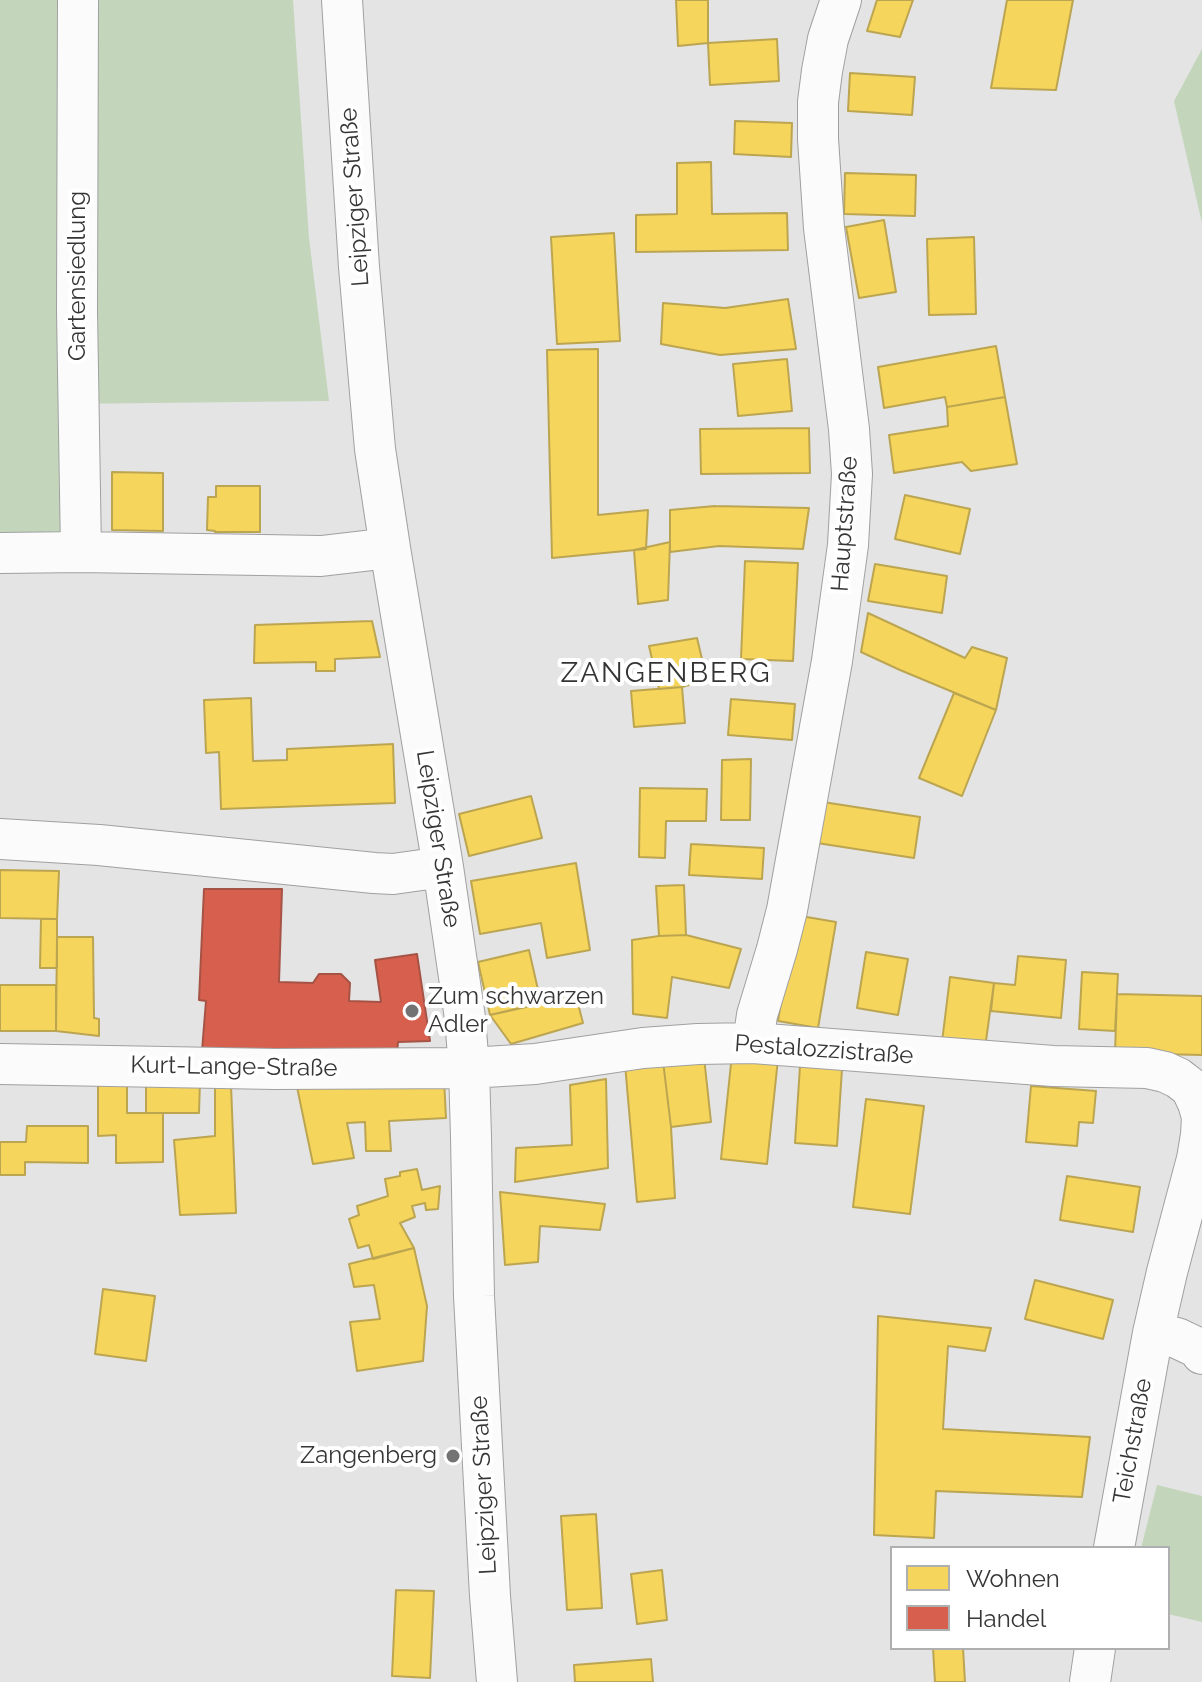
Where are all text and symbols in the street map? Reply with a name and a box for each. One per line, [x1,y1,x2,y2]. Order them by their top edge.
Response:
street label: Leipziger Straße [334,107,376,287]
street label: Gartensiedlung [64,191,92,361]
street label: Hauptstraße [826,455,864,593]
district label: ZANGENBERG [561,657,771,691]
street label: Leipziger Straße [410,748,466,930]
place label: Zum schwarzen Adler [428,983,604,1039]
marker: Zum schwarzen Adler [403,1002,421,1020]
street label: Pestalozzistraße [734,1029,914,1071]
street label: Kurt-Lange-Straße [130,1051,338,1083]
street label: Teichstraße [1108,1376,1158,1506]
street label: Leipziger Straße [465,1395,503,1575]
place label: Zangenberg [300,1442,437,1470]
marker: Zangenberg [444,1447,462,1465]
legend [890,1546,1170,1650]
text: Wohnen [966,1564,1060,1593]
text: Handel [966,1604,1046,1633]

